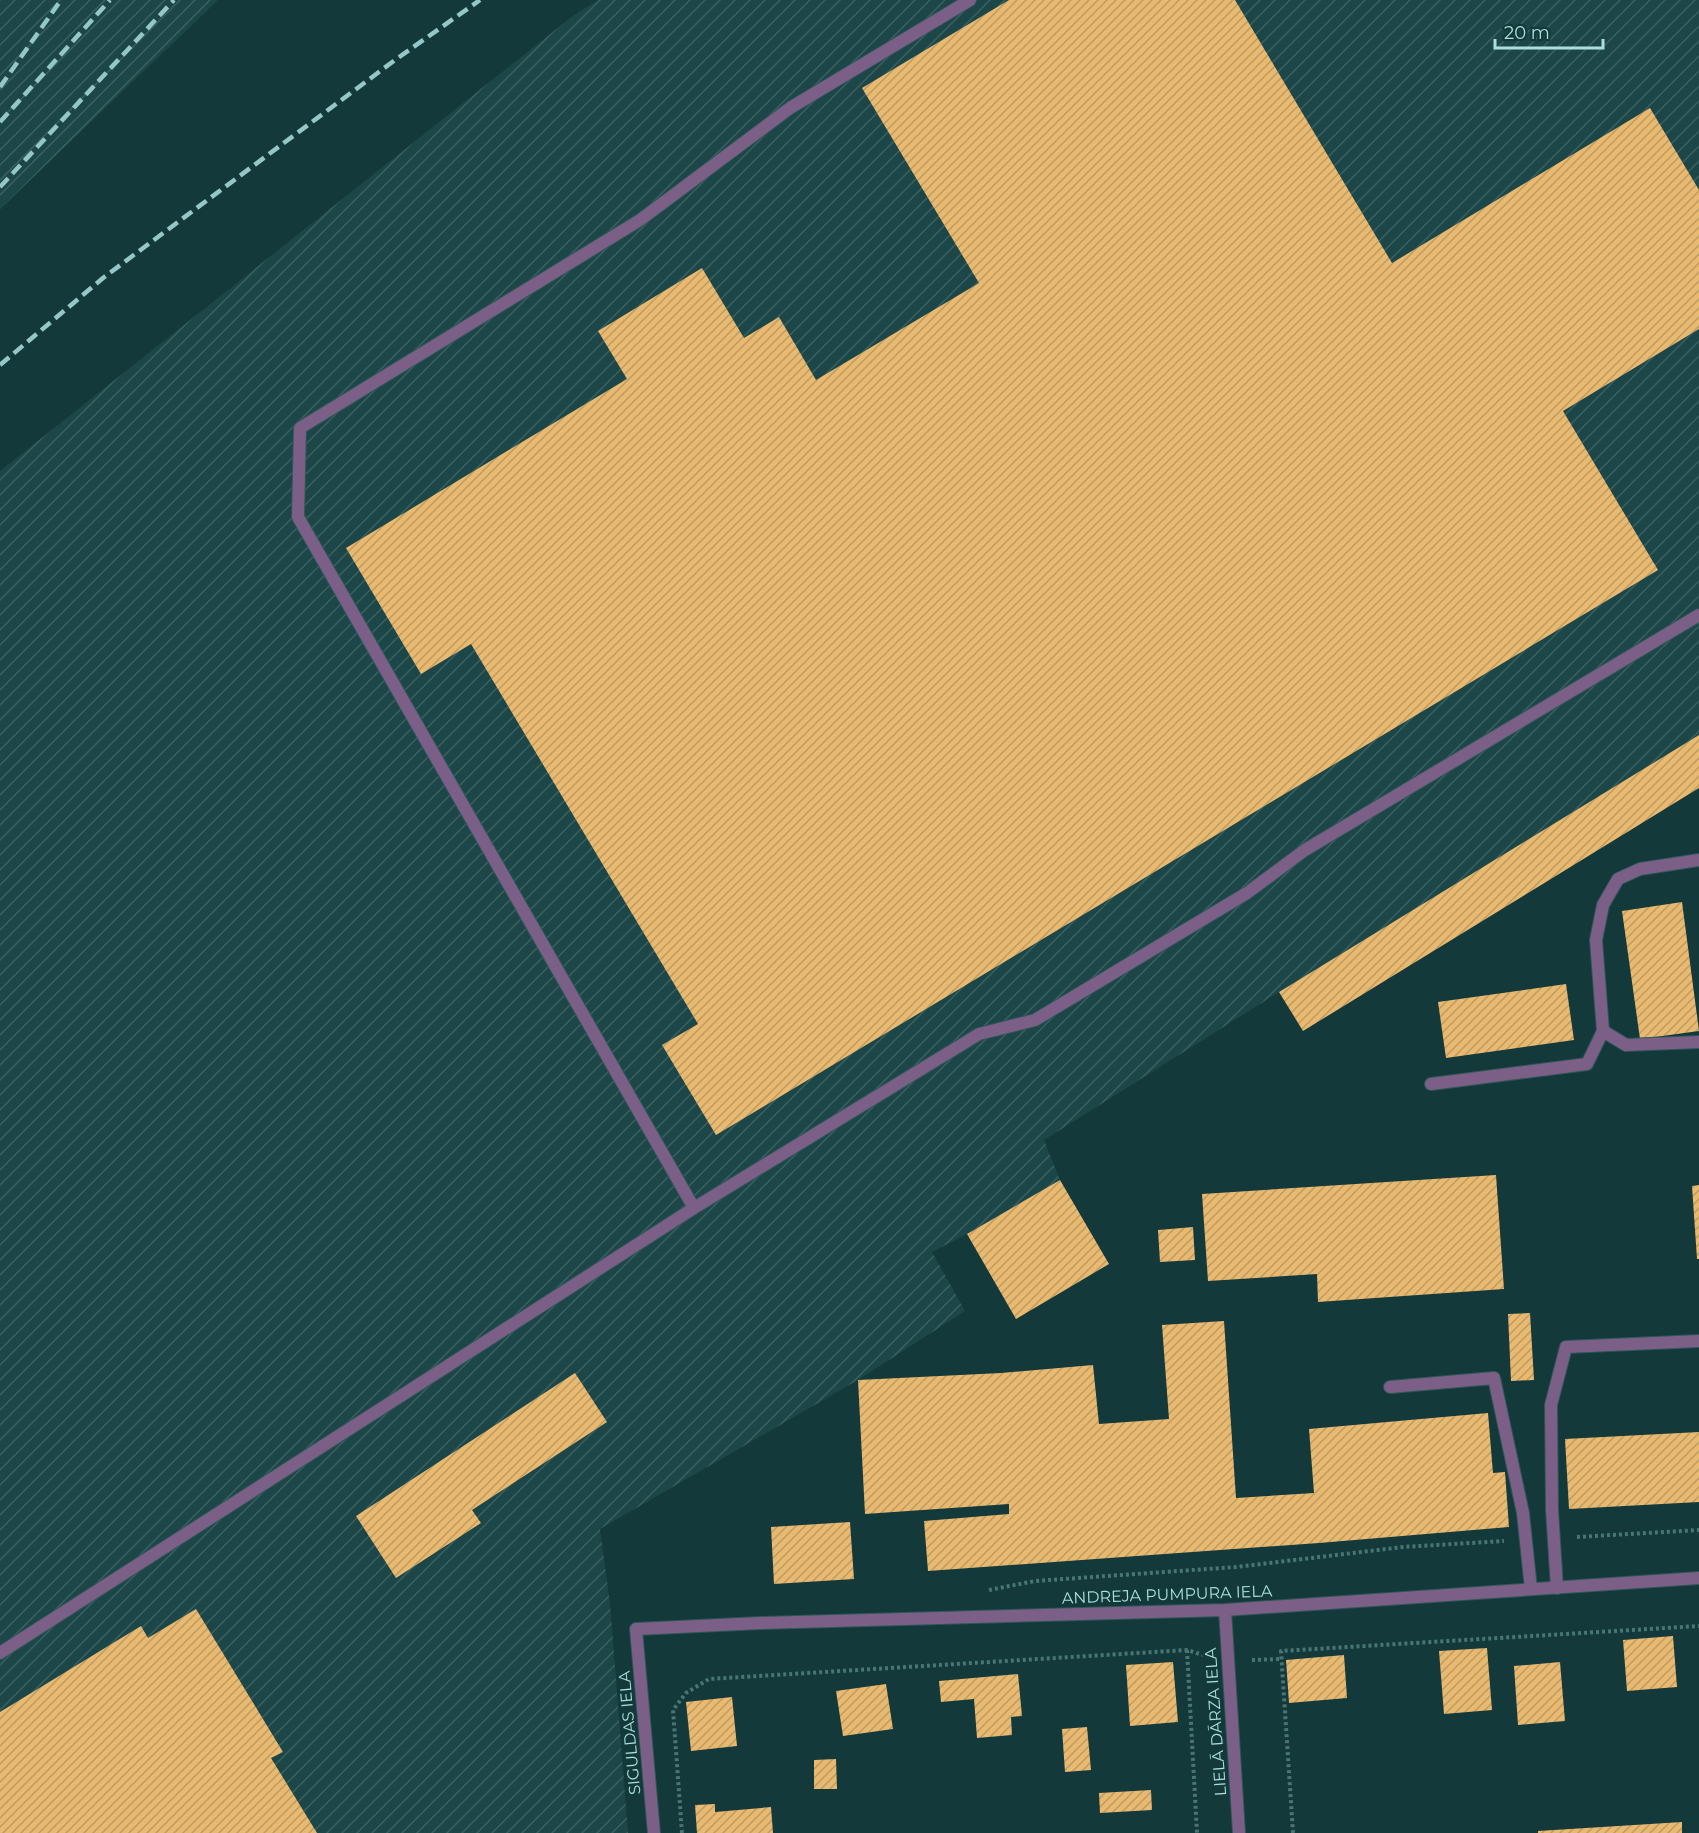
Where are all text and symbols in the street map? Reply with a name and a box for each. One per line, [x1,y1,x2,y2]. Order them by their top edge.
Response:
scale bar [1495,12,1603,50]
text: 20 m [1504,22,1550,44]
street label: ANDREJA PUMPURA IELA [1061,1581,1273,1608]
street label: LIELĀ DĀRZA IELA [1201,1647,1230,1797]
street label: SIGULDAS IELA [615,1670,644,1796]

